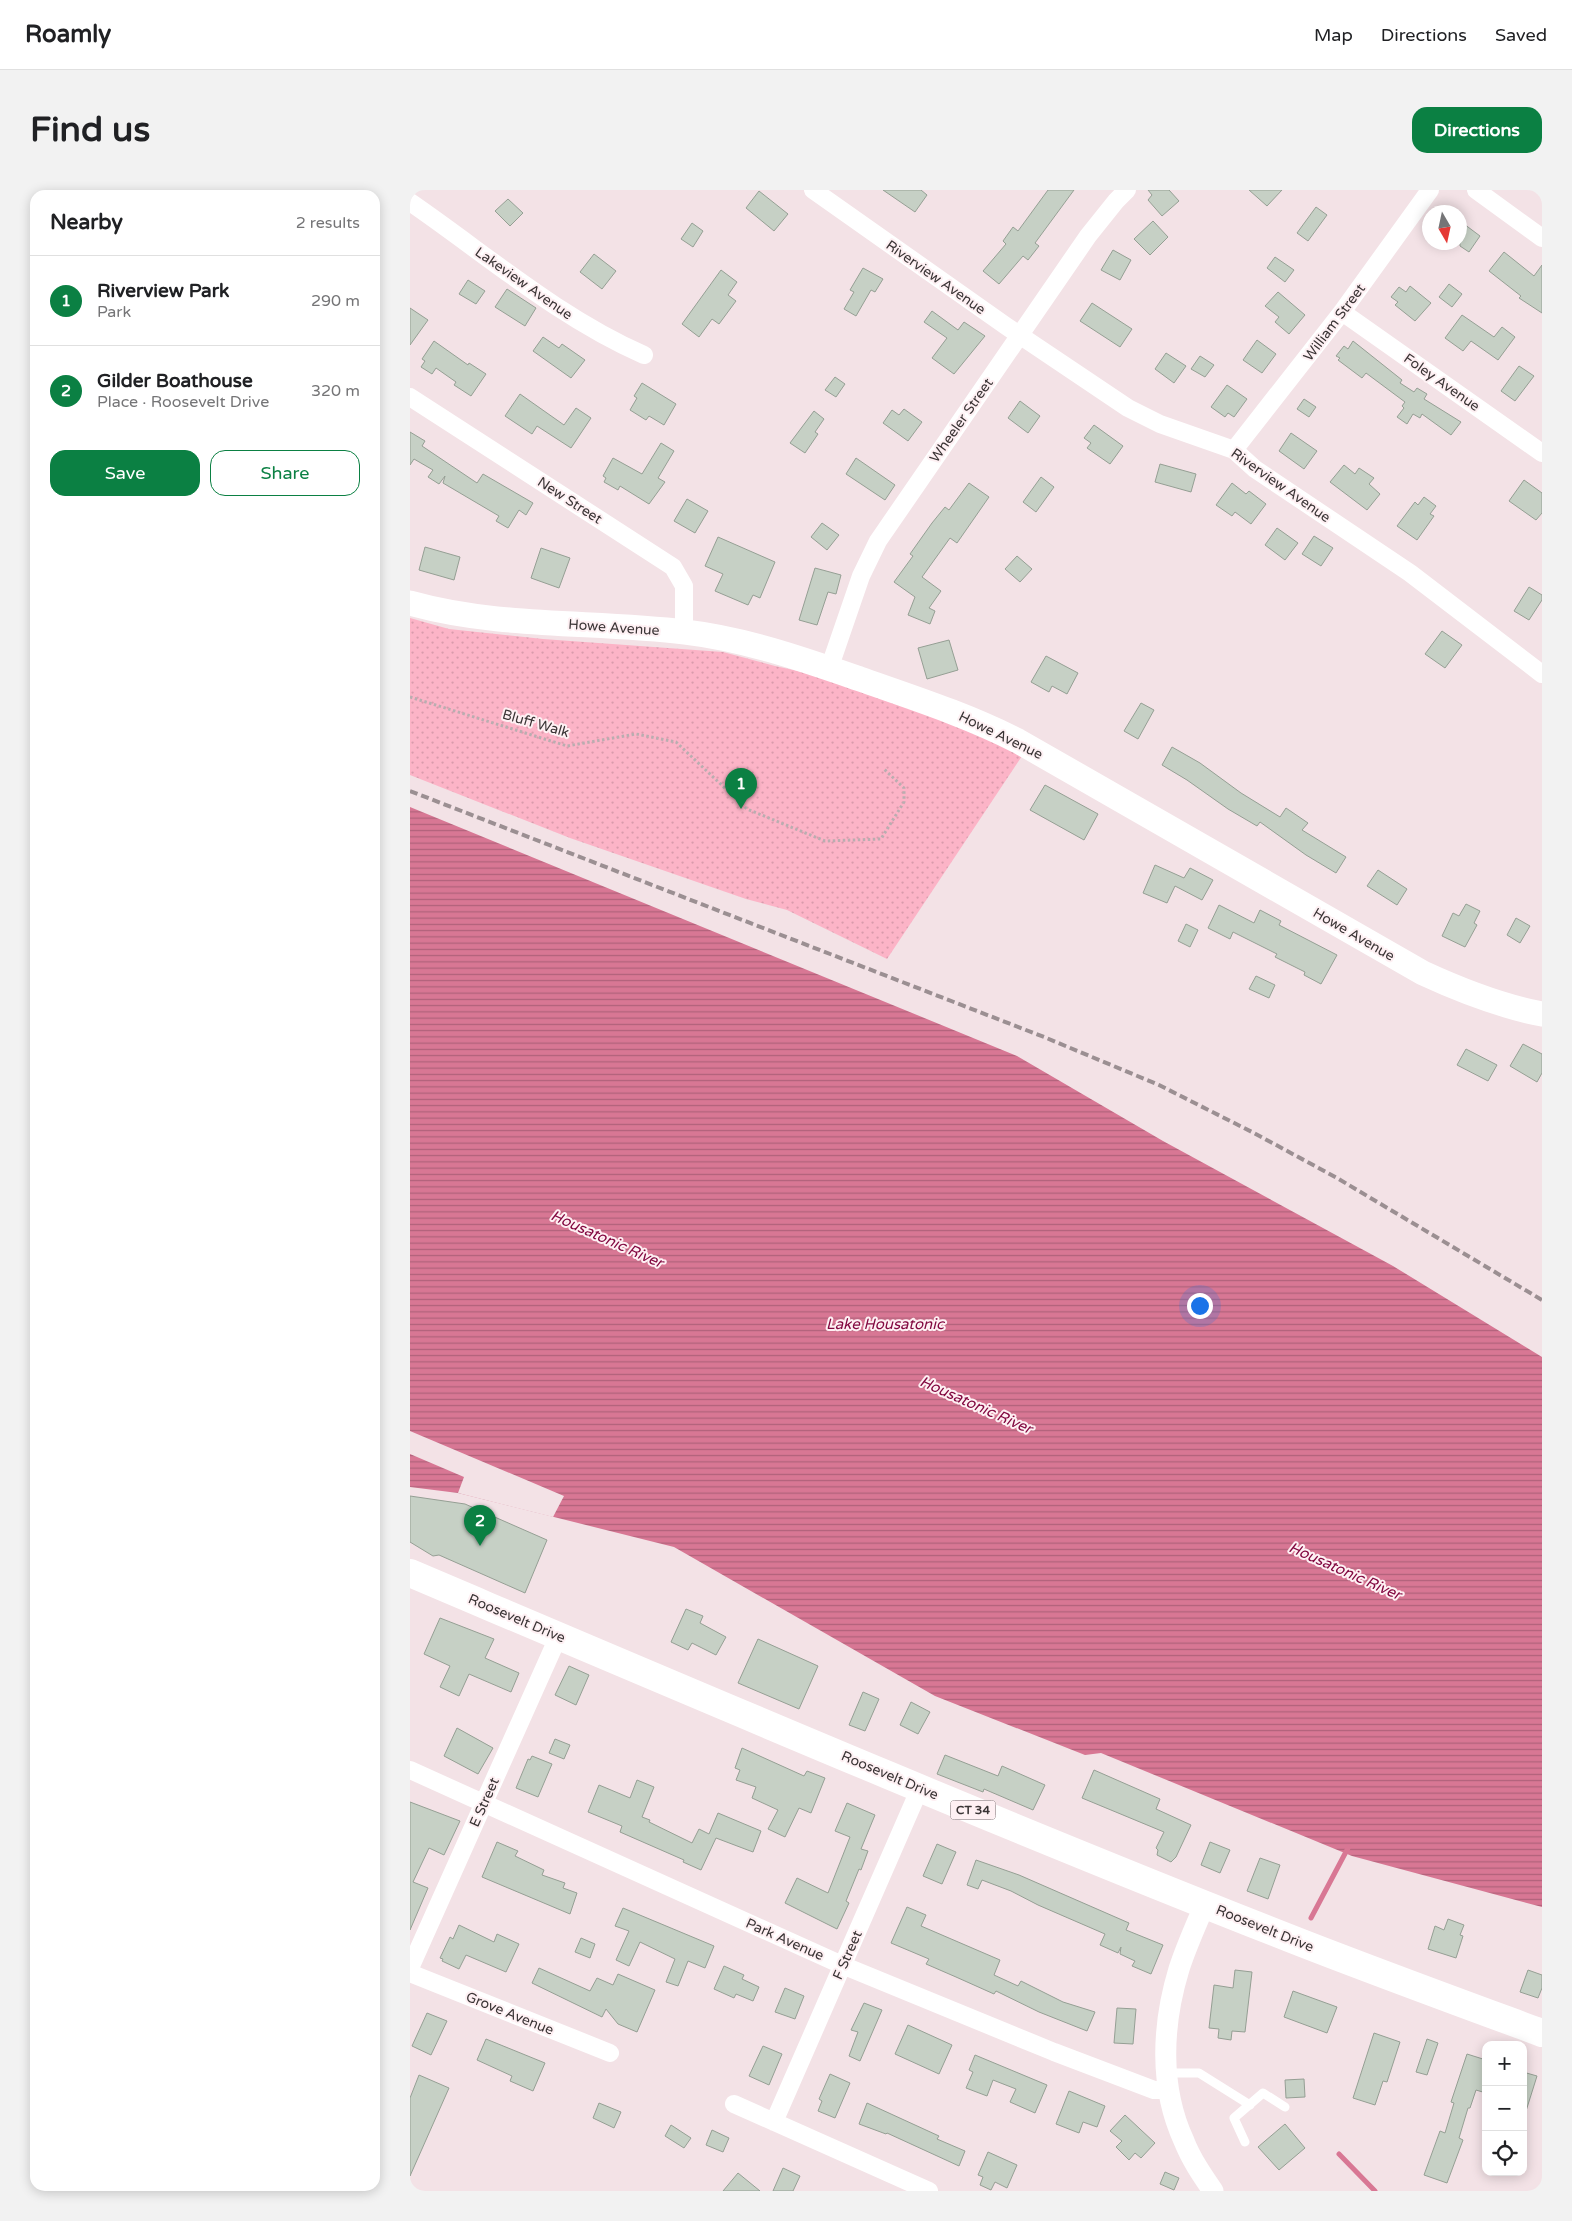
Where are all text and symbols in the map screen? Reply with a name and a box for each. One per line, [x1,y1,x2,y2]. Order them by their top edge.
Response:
text: Roamly [25,20,111,49]
text: Map [1314,24,1353,46]
text: Directions [1381,24,1467,46]
text: Saved [1495,24,1547,46]
button: Directions [1412,107,1542,153]
text: Find us [30,109,150,151]
north arrow [1422,205,1467,250]
text: Nearby [50,210,123,235]
text: 2 results [296,213,360,233]
street label: Riverview Avenue [883,237,989,318]
street label: Lakeview Avenue [472,243,576,323]
text: Riverview Park [97,280,229,302]
street label: William Street [1300,280,1369,364]
text: 1 [61,291,71,311]
text: 290 m [311,291,360,311]
text: Park [97,302,131,322]
street label: Foley Avenue [1400,350,1483,415]
text: Gilder Boathouse [97,370,253,392]
street label: Wheeler Street [926,374,997,466]
text: 2 [61,381,71,401]
text: 320 m [311,381,360,401]
text: Place · Roosevelt Drive [97,392,269,412]
street label: Riverview Avenue [1228,445,1334,526]
button: Save [50,450,200,496]
button: Share [210,450,360,496]
street label: New Street [534,473,606,528]
street label: Howe Avenue [568,616,660,639]
street label: Bluff Walk [501,706,572,741]
street label: Howe Avenue [956,708,1046,763]
pin: 1 [725,768,757,809]
street label: Howe Avenue [1310,904,1398,965]
water label: Housatonic River [548,1206,668,1273]
your location [1187,1293,1213,1319]
water label: Lake Housatonic [826,1315,946,1333]
water label: Housatonic River [917,1372,1037,1439]
pin: 2 [464,1505,496,1546]
water label: Housatonic River [1286,1538,1406,1605]
street label: Roosevelt Drive [466,1590,568,1647]
street label: Roosevelt Drive [839,1747,941,1804]
street label: E Street [466,1774,503,1830]
road number: CT 34 [950,1800,996,1820]
street label: Roosevelt Drive [1214,1901,1316,1956]
street label: Park Avenue [743,1915,827,1964]
street label: F Street [829,1927,866,1982]
street label: Grove Avenue [463,1988,556,2039]
map controls [1482,2041,1527,2176]
button: + [1482,2041,1527,2086]
button: − [1482,2086,1527,2131]
button: locate [1482,2131,1527,2176]

